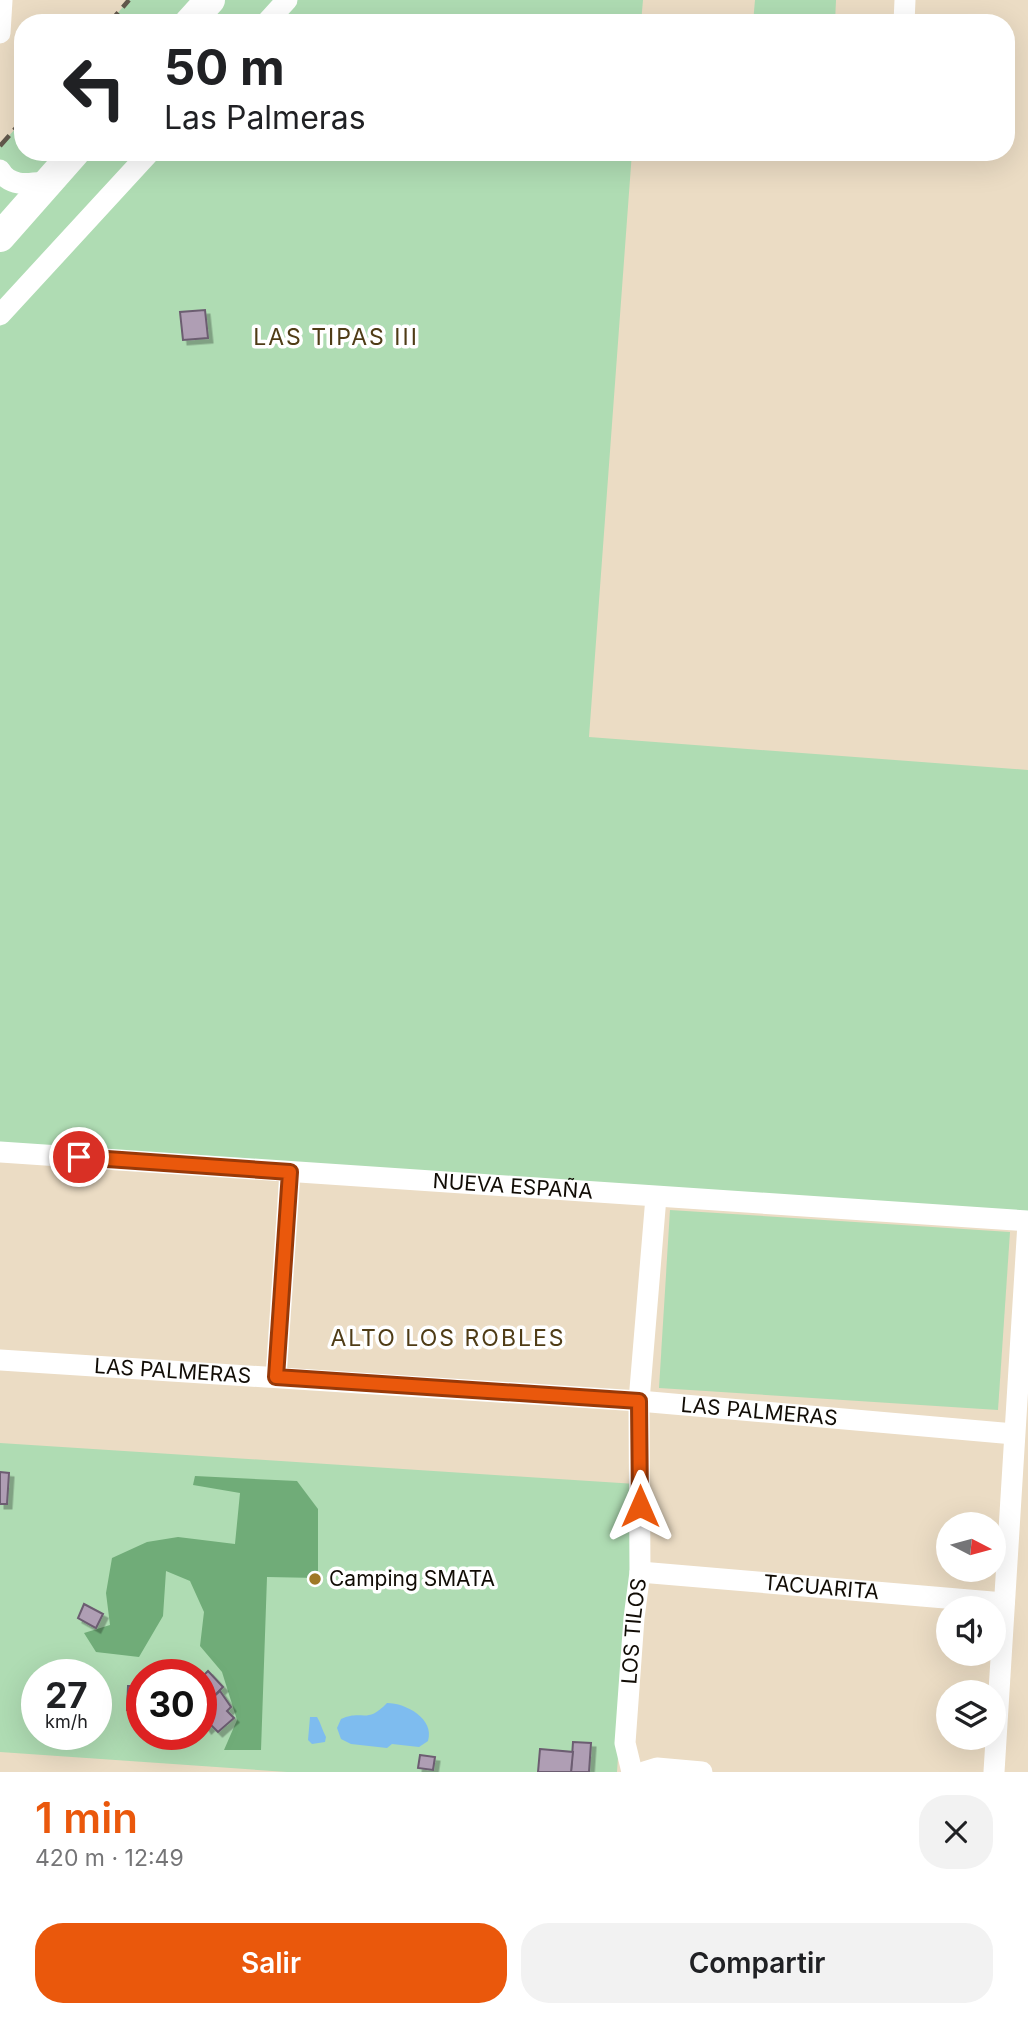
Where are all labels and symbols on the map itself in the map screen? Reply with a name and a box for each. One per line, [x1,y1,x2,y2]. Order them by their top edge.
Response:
district label: LAS TIPAS III [253,323,419,351]
pin [49,1127,109,1187]
street label: NUEVA ESPAÑA [432,1168,594,1204]
district label: ALTO LOS ROBLES [330,1324,566,1352]
street label: LAS PALMERAS [93,1353,252,1388]
street label: LAS PALMERAS [680,1392,839,1430]
position arrow [603,1469,677,1543]
north arrow [936,1512,1006,1582]
place label: Camping SMATA [329,1566,495,1591]
street label: TACUARITA [763,1570,880,1604]
marker: Camping SMATA [307,1571,323,1587]
street label: LOS TILOS [616,1576,651,1685]
speed limit sign: 30 [126,1659,217,1750]

